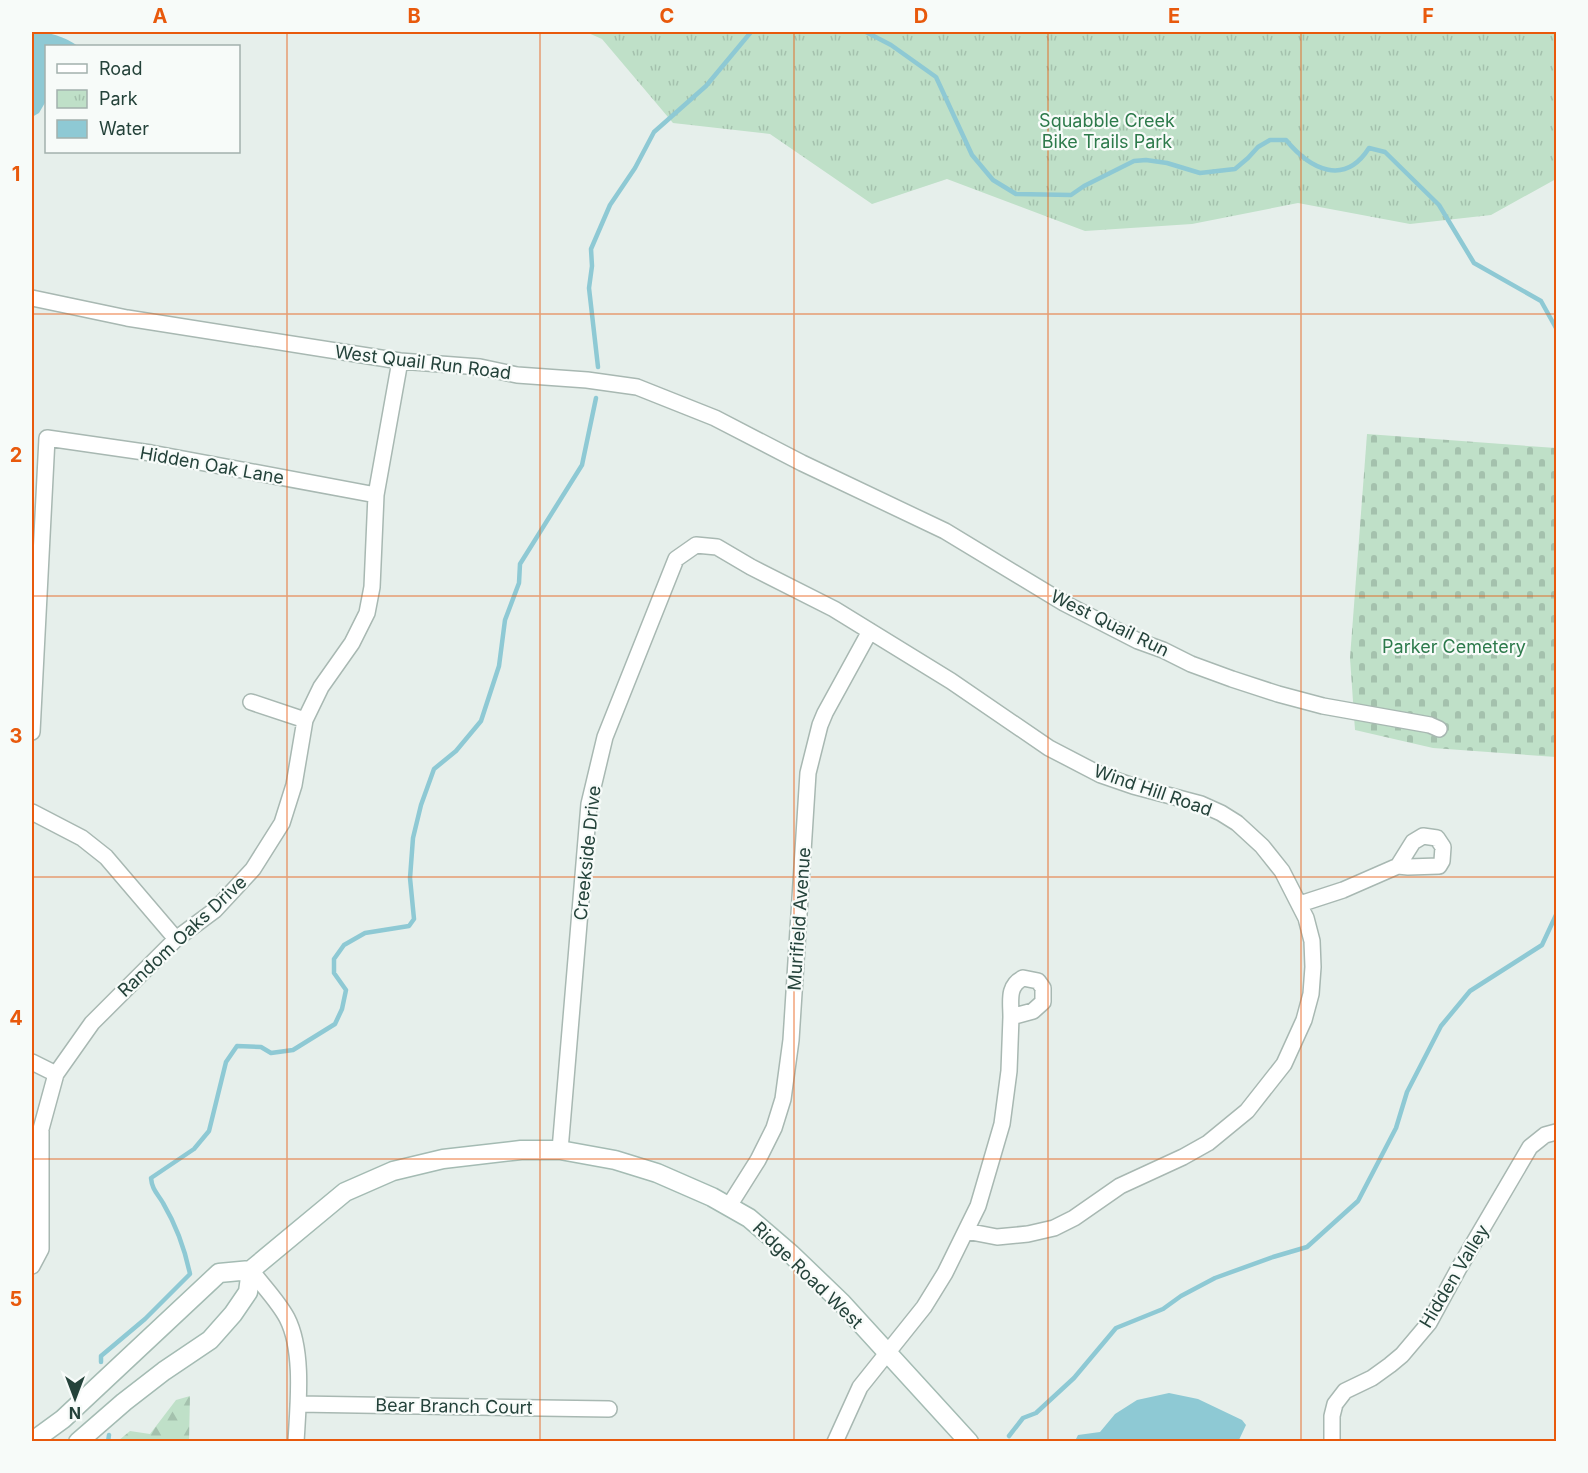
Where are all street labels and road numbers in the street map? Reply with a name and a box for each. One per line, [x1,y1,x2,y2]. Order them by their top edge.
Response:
street label: West Quail Run Road [334,341,512,383]
street label: Hidden Oak Lane [138,442,286,488]
street label: West Quail Run [1047,585,1173,661]
street label: Wind Hill Road [1091,760,1215,820]
street label: Creekside Drive [569,784,605,922]
street label: Murifield Avenue [784,847,814,991]
street label: Random Oaks Drive [113,871,251,1001]
street label: Ridge Road West [749,1217,867,1333]
street label: Hidden Valley [1415,1221,1493,1331]
street label: Bear Branch Court [375,1394,533,1418]

